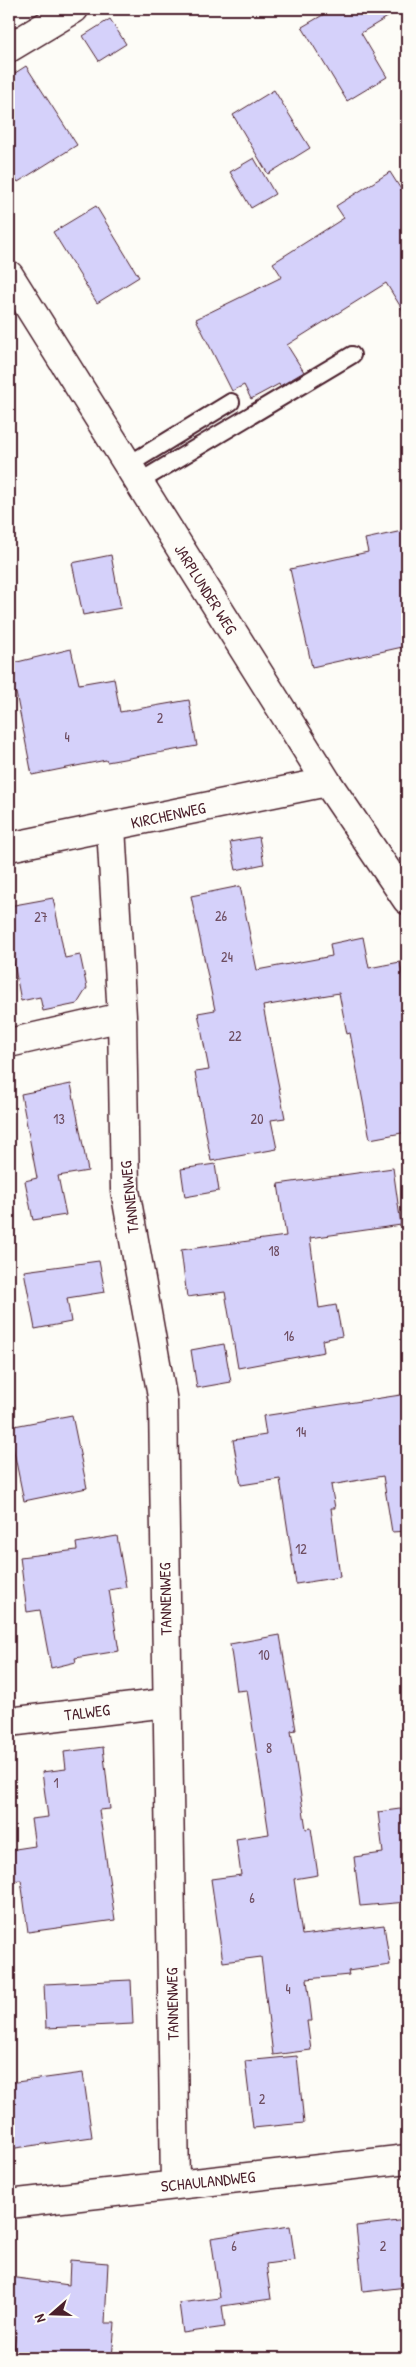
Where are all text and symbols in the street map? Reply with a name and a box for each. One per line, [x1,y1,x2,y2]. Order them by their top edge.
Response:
street label: JARPLUNDER WEG [170,540,243,638]
house number: 2 [157,708,164,727]
house number: 4 [64,727,70,746]
street label: KIRCHENWEG [129,796,208,834]
house number: 26 [215,906,227,925]
house number: 27 [34,907,48,926]
house number: 24 [221,947,233,966]
house number: 22 [228,1026,242,1045]
house number: 13 [53,1109,65,1128]
house number: 20 [251,1109,263,1128]
street label: TANNENWEG [114,1159,144,1234]
house number: 18 [268,1241,280,1260]
house number: 16 [284,1326,295,1345]
house number: 14 [296,1422,306,1441]
house number: 12 [295,1539,307,1558]
street label: TANNENWEG [153,1562,177,1635]
house number: 10 [258,1645,270,1664]
street label: TALWEG [63,1698,111,1726]
house number: 8 [266,1738,272,1757]
house number: 1 [53,1773,59,1792]
house number: 6 [249,1888,255,1907]
street label: TANNENWEG [160,1967,184,2040]
house number: 4 [285,1979,291,1998]
house number: 2 [259,2089,266,2108]
street label: SCHAULANDWEG [160,2165,257,2197]
house number: 6 [231,2236,237,2255]
house number: 2 [380,2236,387,2255]
north arrow [28,2290,78,2340]
text: N [29,2311,50,2325]

